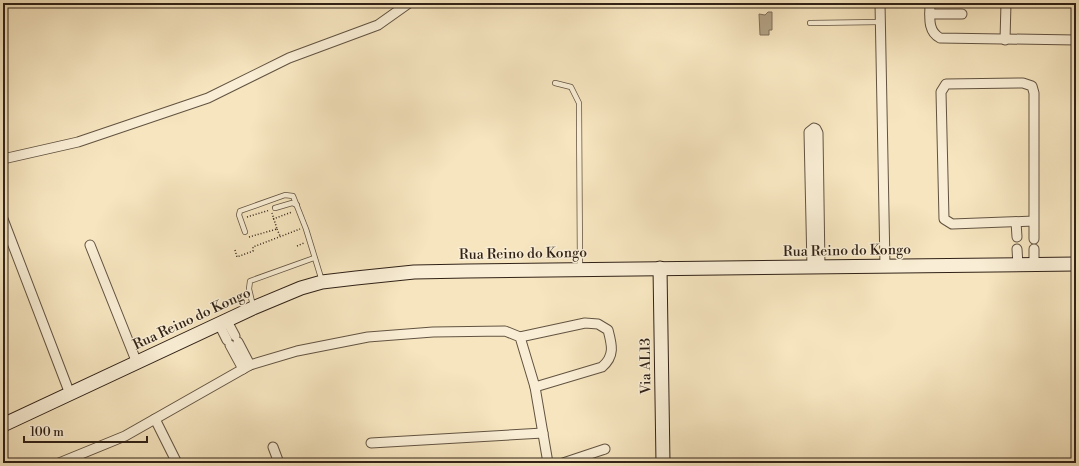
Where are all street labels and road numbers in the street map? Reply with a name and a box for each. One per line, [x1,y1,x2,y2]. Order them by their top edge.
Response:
street label: Rua Reino do Kongo [783,241,911,261]
street label: Rua Reino do Kongo [459,244,587,264]
street label: Rua Reino do Kongo [130,284,254,354]
street label: Via AL13 [637,337,656,395]

